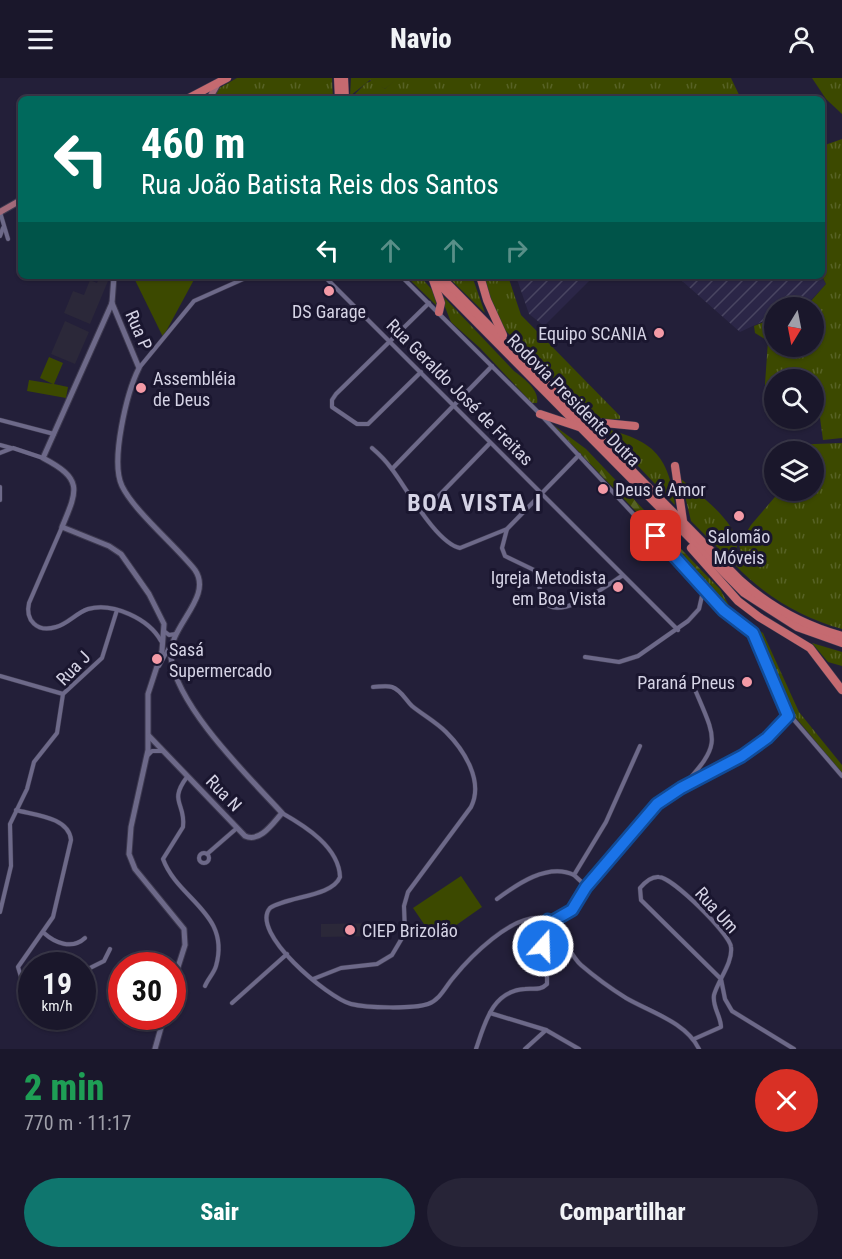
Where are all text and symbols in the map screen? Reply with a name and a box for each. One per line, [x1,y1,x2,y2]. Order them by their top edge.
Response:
icon: menu [24,23,57,56]
text: Navio [390,23,452,55]
icon: person [785,23,818,56]
text: 460 m [141,119,246,168]
icon: left [42,120,120,198]
text: Rua João Batista Reis dos Santos [141,169,499,201]
icon: left [311,234,344,267]
icon: ahead [374,234,407,267]
icon: ahead [437,234,470,267]
icon: right [500,234,533,267]
marker: DS Garage [322,284,336,298]
north arrow [764,297,824,357]
map controls [764,297,824,501]
place label: DS Garage [292,301,366,322]
street label: Rua P [121,307,157,353]
street label: Rua Geraldo José de Freitas [382,314,538,470]
place label: Equipo SCANIA [538,323,648,344]
marker: Equipo SCANIA [652,326,666,340]
street label: Rodovia Presidente Dutra [503,329,645,471]
place label: Assembléia de Deus [153,368,236,410]
button: search [764,369,824,429]
marker: Assembléia de Deus [134,381,148,395]
button: layers [764,441,824,501]
place label: Deus é Amor [615,479,706,500]
marker: Deus é Amor [596,482,610,496]
district label: BOA VISTA I [407,489,543,517]
marker: Salomão Móveis [732,509,746,523]
pin [630,510,681,561]
icon: arrive [639,519,672,552]
place label: Salomão Móveis [708,526,770,568]
place label: Igreja Metodista em Boa Vista [491,567,606,609]
marker: Igreja Metodista em Boa Vista [611,580,625,594]
place label: Sasá Supermercado [169,639,272,681]
street label: Rua J [52,646,94,690]
marker: Sasá Supermercado [150,652,164,666]
place label: Paraná Pneus [637,672,735,693]
marker: Paraná Pneus [740,675,754,689]
street label: Rua N [202,771,246,815]
street label: Rua Um [691,883,743,937]
position arrow [511,914,575,978]
place label: CIEP Brizolão [362,920,458,941]
marker: CIEP Brizolão [343,923,357,937]
speed limit sign: 30 [108,952,186,1030]
text: 19 [42,966,72,1001]
text: km/h [42,997,72,1015]
text: 2 min [24,1067,104,1109]
button: close [755,1069,818,1132]
text: 770 m · 11:17 [24,1111,131,1135]
button: Sair [24,1178,415,1247]
button: Compartilhar [427,1178,818,1247]

